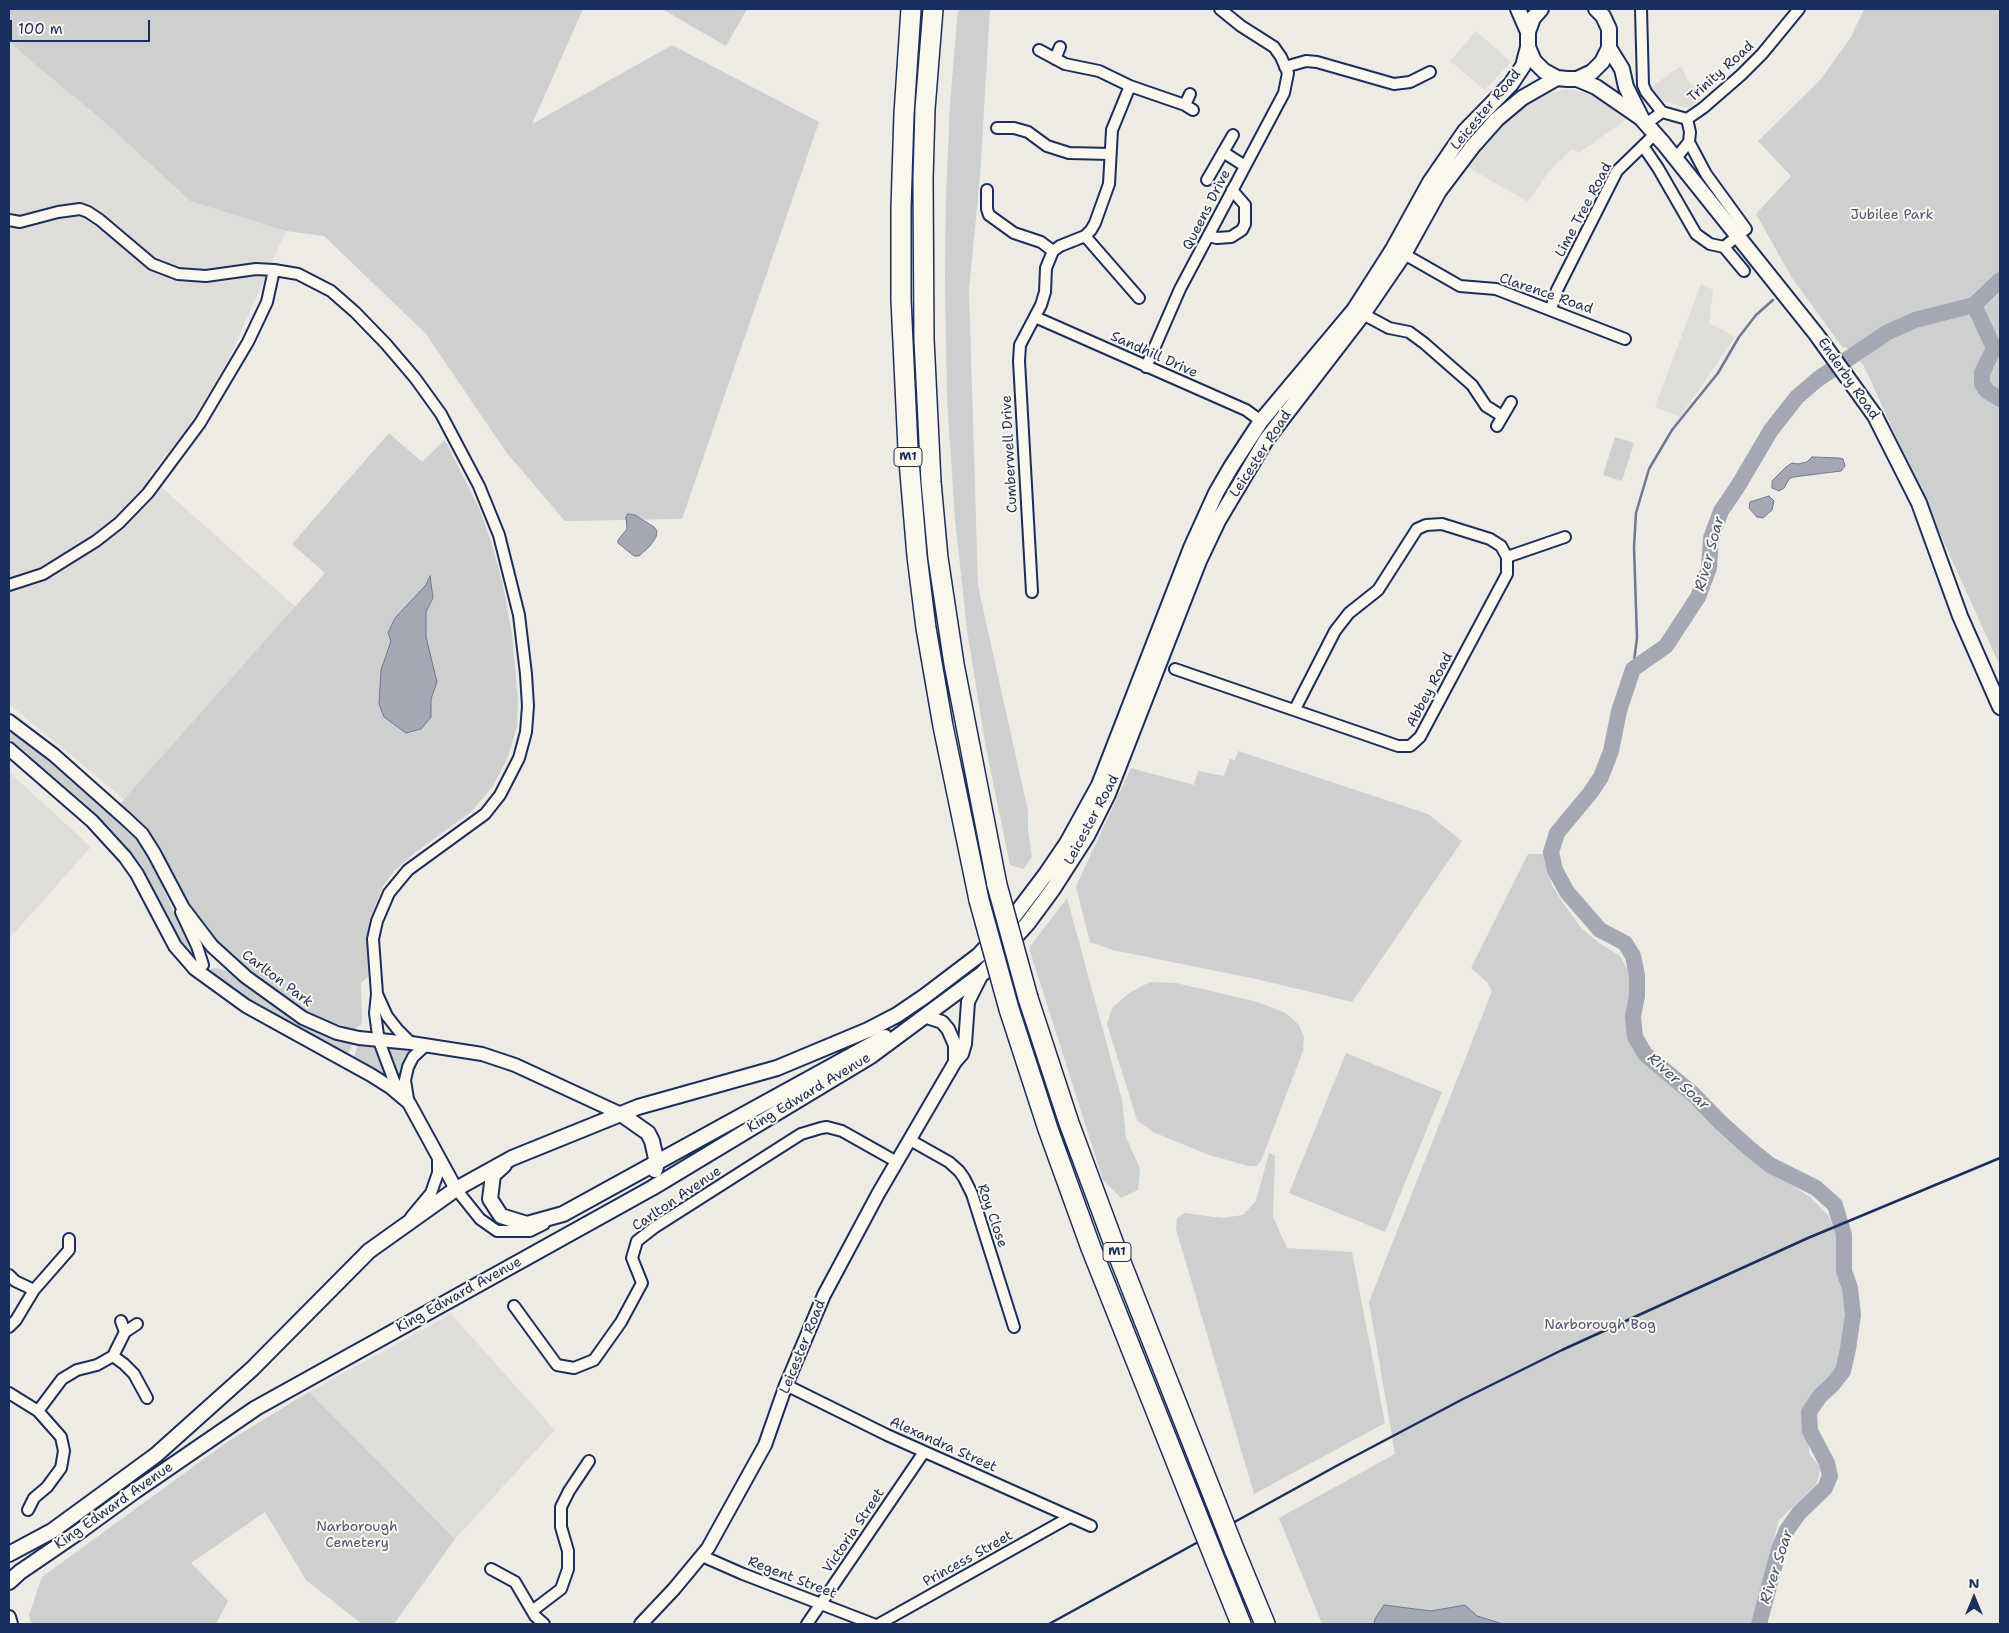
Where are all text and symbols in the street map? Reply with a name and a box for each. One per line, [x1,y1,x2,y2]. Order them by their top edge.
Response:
scale bar [12,10,152,42]
text: 100 m [18,19,63,39]
street label: Trinity Road [1684,38,1758,106]
street label: Leicester Road [1447,66,1525,154]
street label: Lime Tree Road [1552,160,1616,260]
street label: Queens Drive [1179,167,1235,253]
park label: Jubilee Park [1851,207,1933,223]
street label: Clarence Road [1497,270,1595,318]
street label: Sandhill Drive [1108,328,1200,382]
street label: Enderby Road [1814,335,1882,423]
street label: Cumberwell Drive [999,395,1021,513]
street label: Leicester Road [1227,408,1295,500]
road number: M1 [894,448,922,467]
water label: River Soar [1691,515,1729,593]
street label: Abbey Road [1403,650,1457,730]
street label: Leicester Road [1061,772,1123,868]
street label: Carlton Park [238,947,316,1011]
street label: King Edward Avenue [744,1050,874,1136]
water label: River Soar [1643,1050,1713,1114]
street label: Carlton Avenue [629,1163,725,1235]
street label: Roy Close [973,1182,1011,1250]
road number: M1 [1103,1242,1131,1262]
street label: King Edward Avenue [393,1253,525,1337]
street label: Leicester Road [776,1298,830,1396]
park label: Narborough Bog [1544,1317,1656,1333]
street label: Alexandra Street [887,1414,999,1476]
street label: King Edward Avenue [51,1459,177,1553]
street label: Victoria Street [820,1486,888,1576]
park label: Narborough Cemetery [316,1519,398,1551]
street label: Princess Street [920,1527,1016,1591]
water label: River Soar [1757,1528,1797,1606]
street label: Regent Street [745,1553,839,1603]
north arrow [1949,1573,1999,1623]
text: N [1968,1574,1980,1592]

